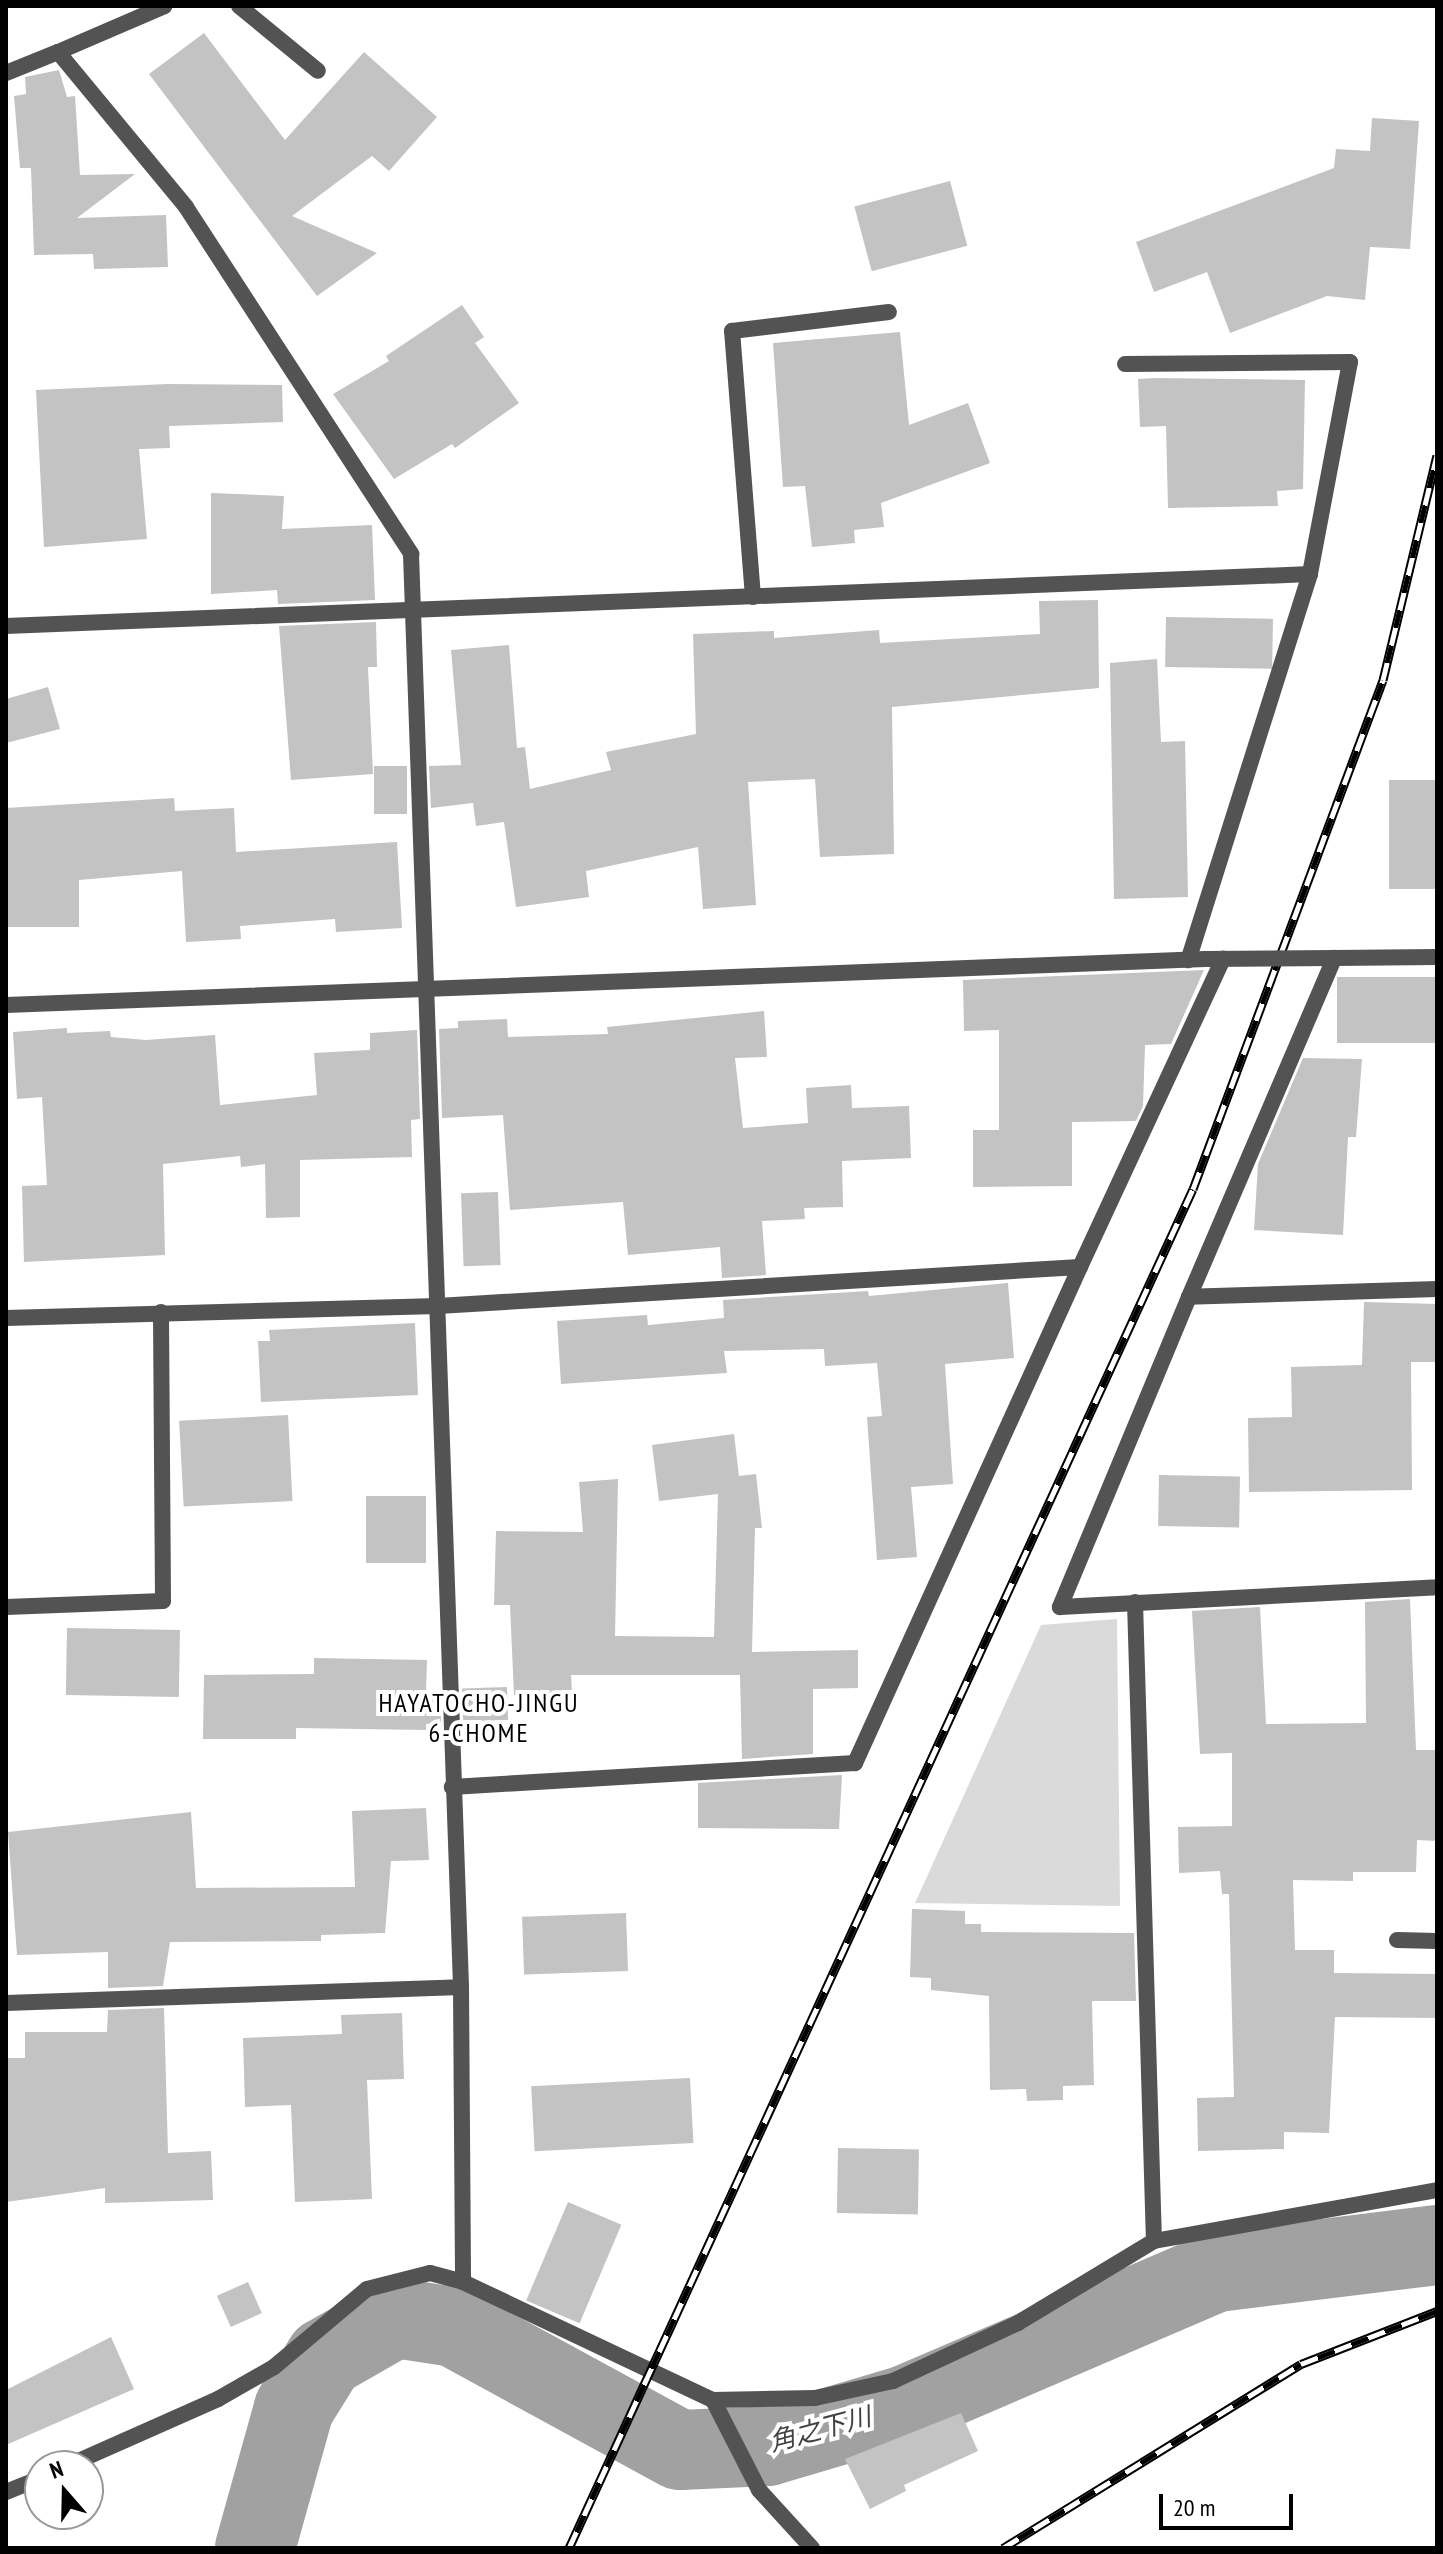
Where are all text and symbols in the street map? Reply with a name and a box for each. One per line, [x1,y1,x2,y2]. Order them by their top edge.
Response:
district label: HAYATOCHO-JINGU 6-CHOME [378,1687,580,1748]
water label: 角之下川 [766,2400,874,2458]
north arrow [24,2450,104,2530]
text: N [46,2454,67,2485]
scale bar [1163,2478,1297,2528]
text: 20 m [1173,2492,1215,2523]

